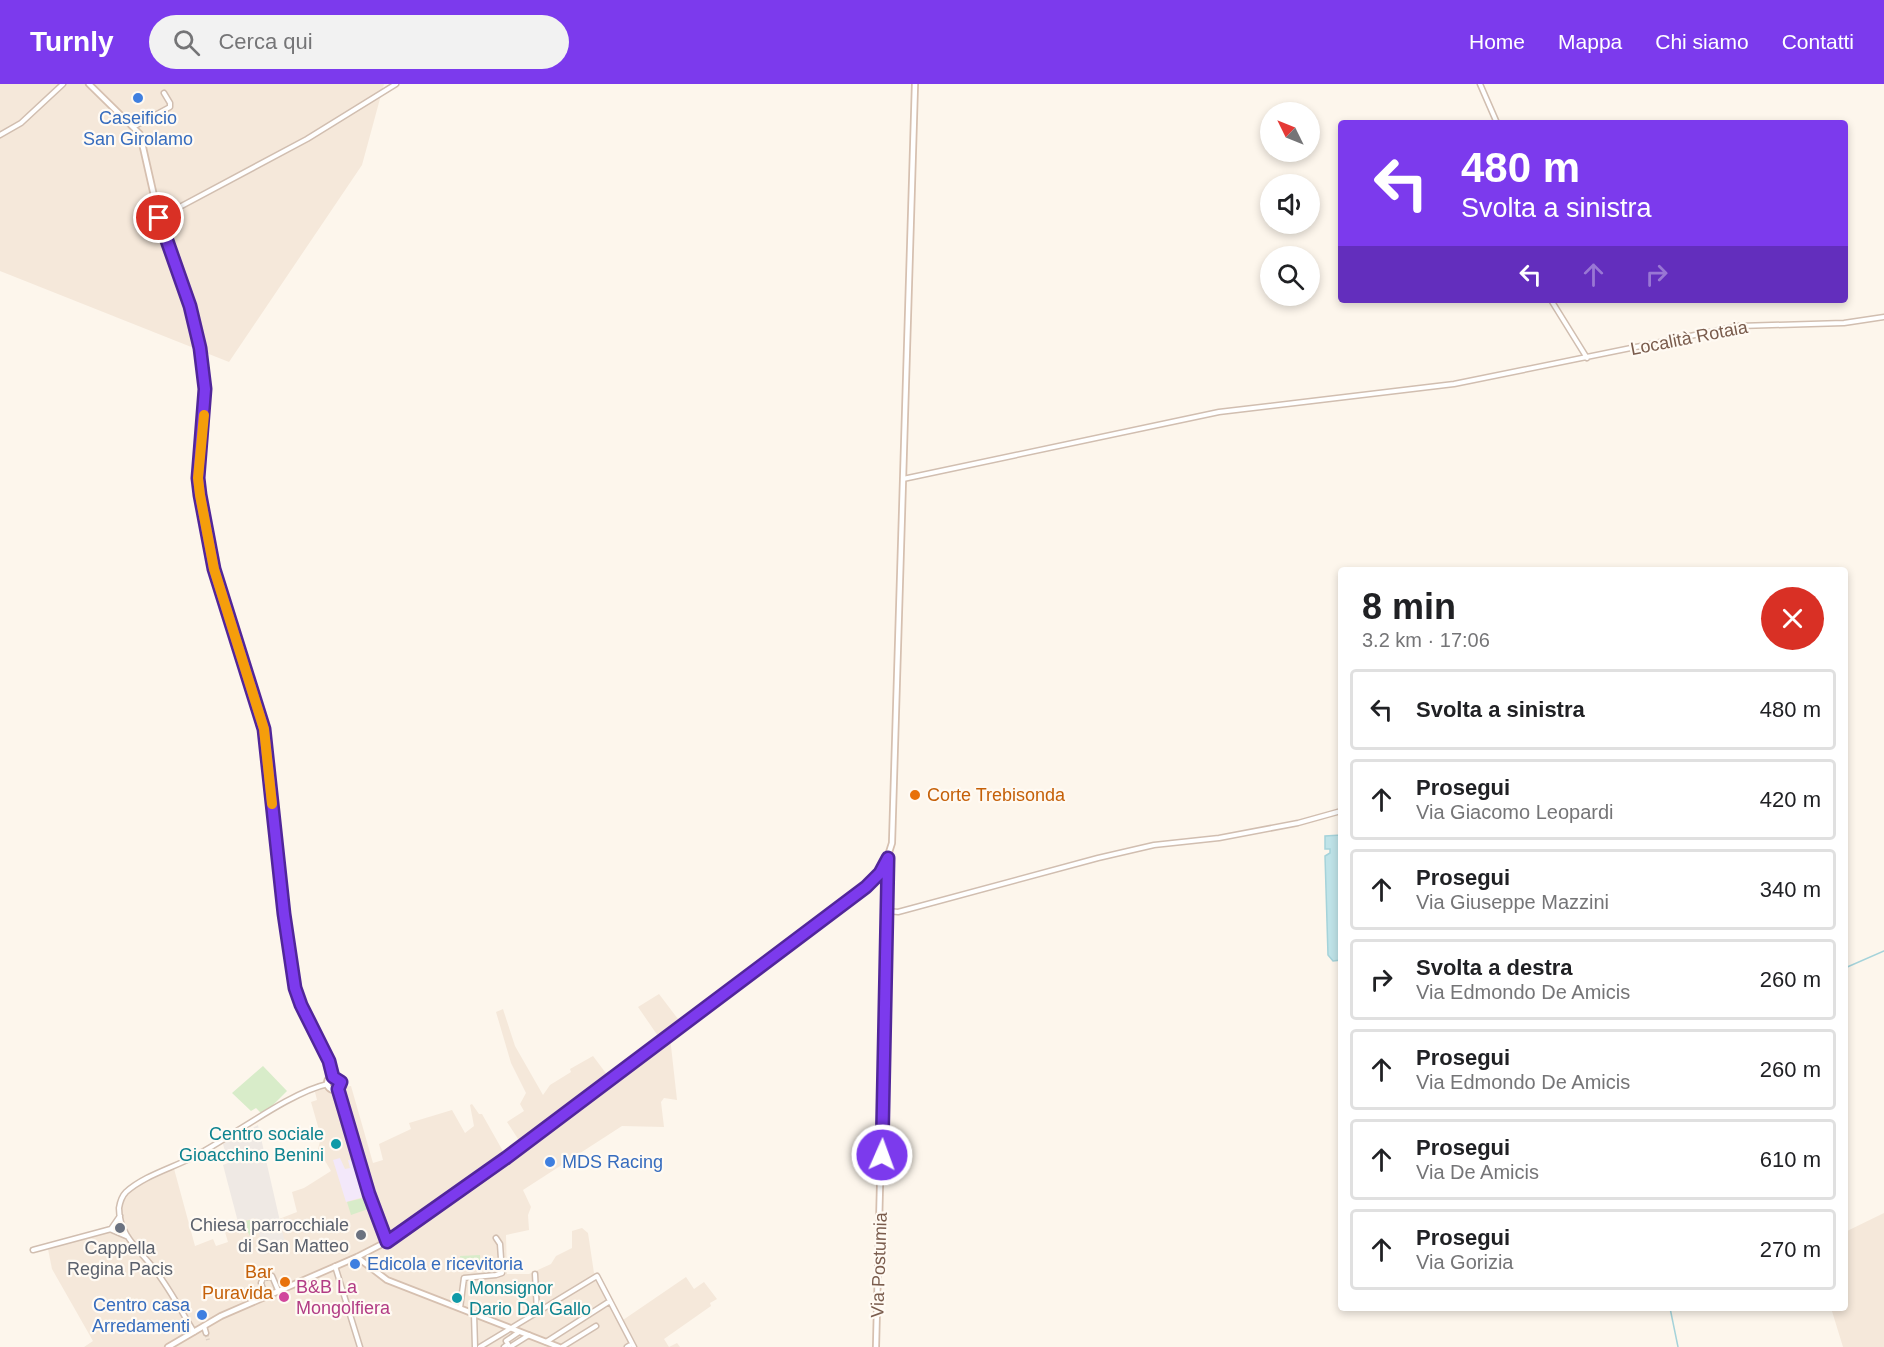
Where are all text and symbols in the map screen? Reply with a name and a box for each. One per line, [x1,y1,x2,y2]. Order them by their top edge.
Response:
search box [149,15,569,69]
text: Turnly [30,26,113,57]
icon: search [170,26,203,59]
text: Cerca qui [218,29,313,54]
text: Home [1469,30,1525,53]
text: Mappa [1558,30,1622,53]
text: Chi siamo [1655,30,1749,53]
text: Contatti [1782,30,1854,53]
marker: Caseificio San Girolamo [131,91,145,105]
north arrow [1260,102,1320,162]
map controls [1260,102,1320,306]
place label: Caseificio San Girolamo [83,108,193,149]
icon: left [1362,144,1440,222]
text: 480 m [1461,144,1580,191]
button: sound [1260,174,1320,234]
pin [133,192,184,243]
text: Svolta a sinistra [1461,193,1652,223]
icon: arrive [142,201,175,234]
button: search [1260,246,1320,306]
icon: left [1514,258,1547,291]
icon: ahead [1577,258,1610,291]
icon: right [1640,258,1673,291]
street label: Località Rotaia [1629,317,1750,359]
text: 8 min [1362,586,1456,627]
button: close [1761,587,1824,650]
text: 3.2 km · 17:06 [1362,629,1490,651]
icon: left [1365,693,1398,726]
text: Svolta a sinistra [1416,697,1585,722]
text: 480 m [1760,697,1821,722]
text: Prosegui [1416,775,1510,800]
icon: ahead [1365,783,1398,816]
place label: Corte Trebisonda [927,785,1066,805]
text: 420 m [1760,787,1821,812]
marker: Corte Trebisonda [908,788,922,802]
text: Via Giacomo Leopardi [1416,801,1614,823]
text: Prosegui [1416,865,1510,890]
icon: ahead [1365,873,1398,906]
text: 340 m [1760,877,1821,902]
text: Via Giuseppe Mazzini [1416,891,1609,913]
text: Svolta a destra [1416,955,1573,980]
icon: right [1365,963,1398,996]
text: 260 m [1760,967,1821,992]
text: Via Edmondo De Amicis [1416,981,1630,1003]
text: Prosegui [1416,1045,1510,1070]
icon: ahead [1365,1053,1398,1086]
text: 260 m [1760,1057,1821,1082]
text: Via Edmondo De Amicis [1416,1071,1630,1093]
position arrow [850,1123,914,1187]
place label: Centro sociale Gioacchino Benini [179,1124,324,1165]
text: Prosegui [1416,1135,1510,1160]
marker: Centro sociale Gioacchino Benini [329,1137,343,1151]
icon: ahead [1365,1143,1398,1176]
text: 610 m [1760,1147,1821,1172]
place label: MDS Racing [562,1152,663,1172]
marker: MDS Racing [543,1155,557,1169]
text: Via De Amicis [1416,1161,1539,1183]
street label: Via Postumia [867,1211,891,1318]
place label: Chiesa parrocchiale di San Matteo [190,1215,349,1256]
marker: Cappella Regina Pacis [113,1221,127,1235]
text: Prosegui [1416,1225,1510,1250]
marker: Chiesa parrocchiale di San Matteo [354,1228,368,1242]
icon: ahead [1365,1233,1398,1266]
text: 270 m [1760,1237,1821,1262]
place label: Cappella Regina Pacis [67,1238,173,1279]
text: Via Gorizia [1416,1251,1513,1273]
place label: Edicola e ricevitoria [367,1254,524,1274]
marker: Edicola e ricevitoria [348,1257,362,1271]
place label: Bar Puravida [202,1262,274,1303]
marker: Bar Puravida [278,1275,292,1289]
place label: B&B La Mongolfiera [296,1277,391,1318]
place label: Monsignor Dario Dal Gallo [469,1278,591,1319]
marker: B&B La Mongolfiera [277,1290,291,1304]
marker: Monsignor Dario Dal Gallo [450,1291,464,1305]
place label: Centro casa Arredamenti [92,1295,191,1336]
marker: Centro casa Arredamenti [195,1308,209,1322]

